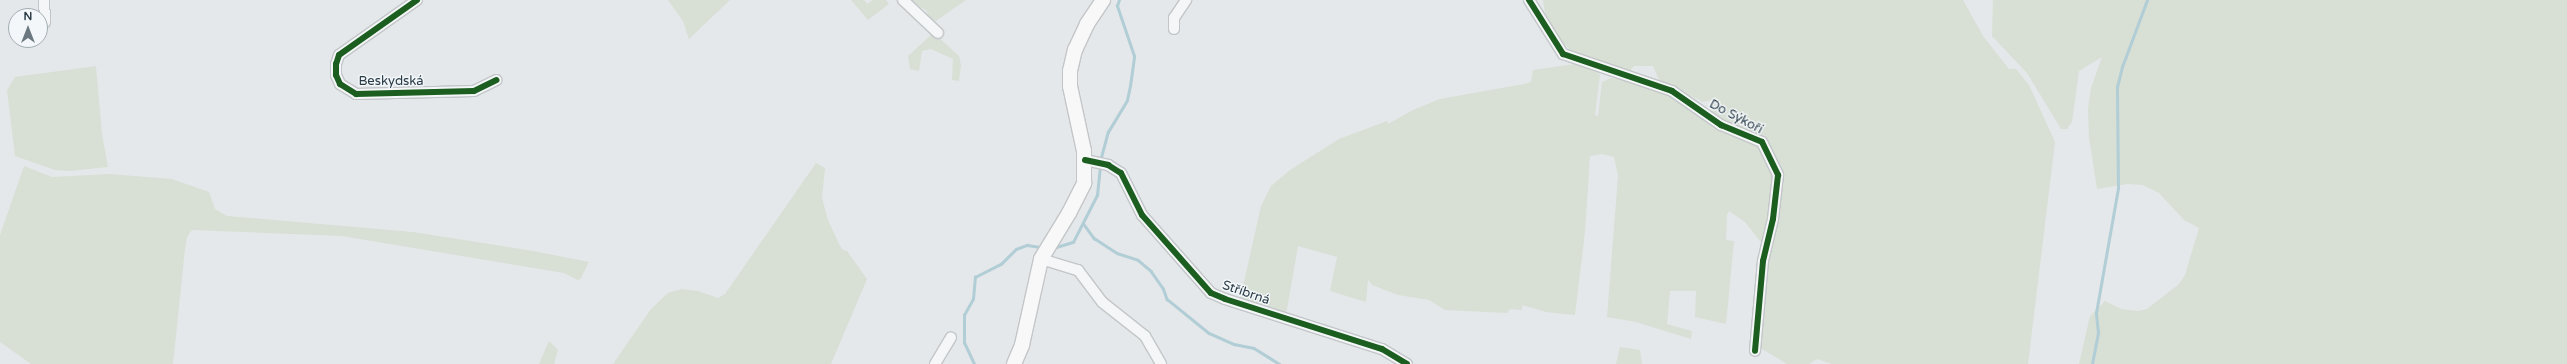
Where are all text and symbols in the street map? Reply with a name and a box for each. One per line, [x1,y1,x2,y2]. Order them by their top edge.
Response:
north arrow [8,8,48,48]
text: N [24,10,32,23]
street label: Beskydská [358,73,424,89]
street label: Do Sýkoří [1707,96,1765,138]
street label: Stříbrná [1220,278,1272,308]

